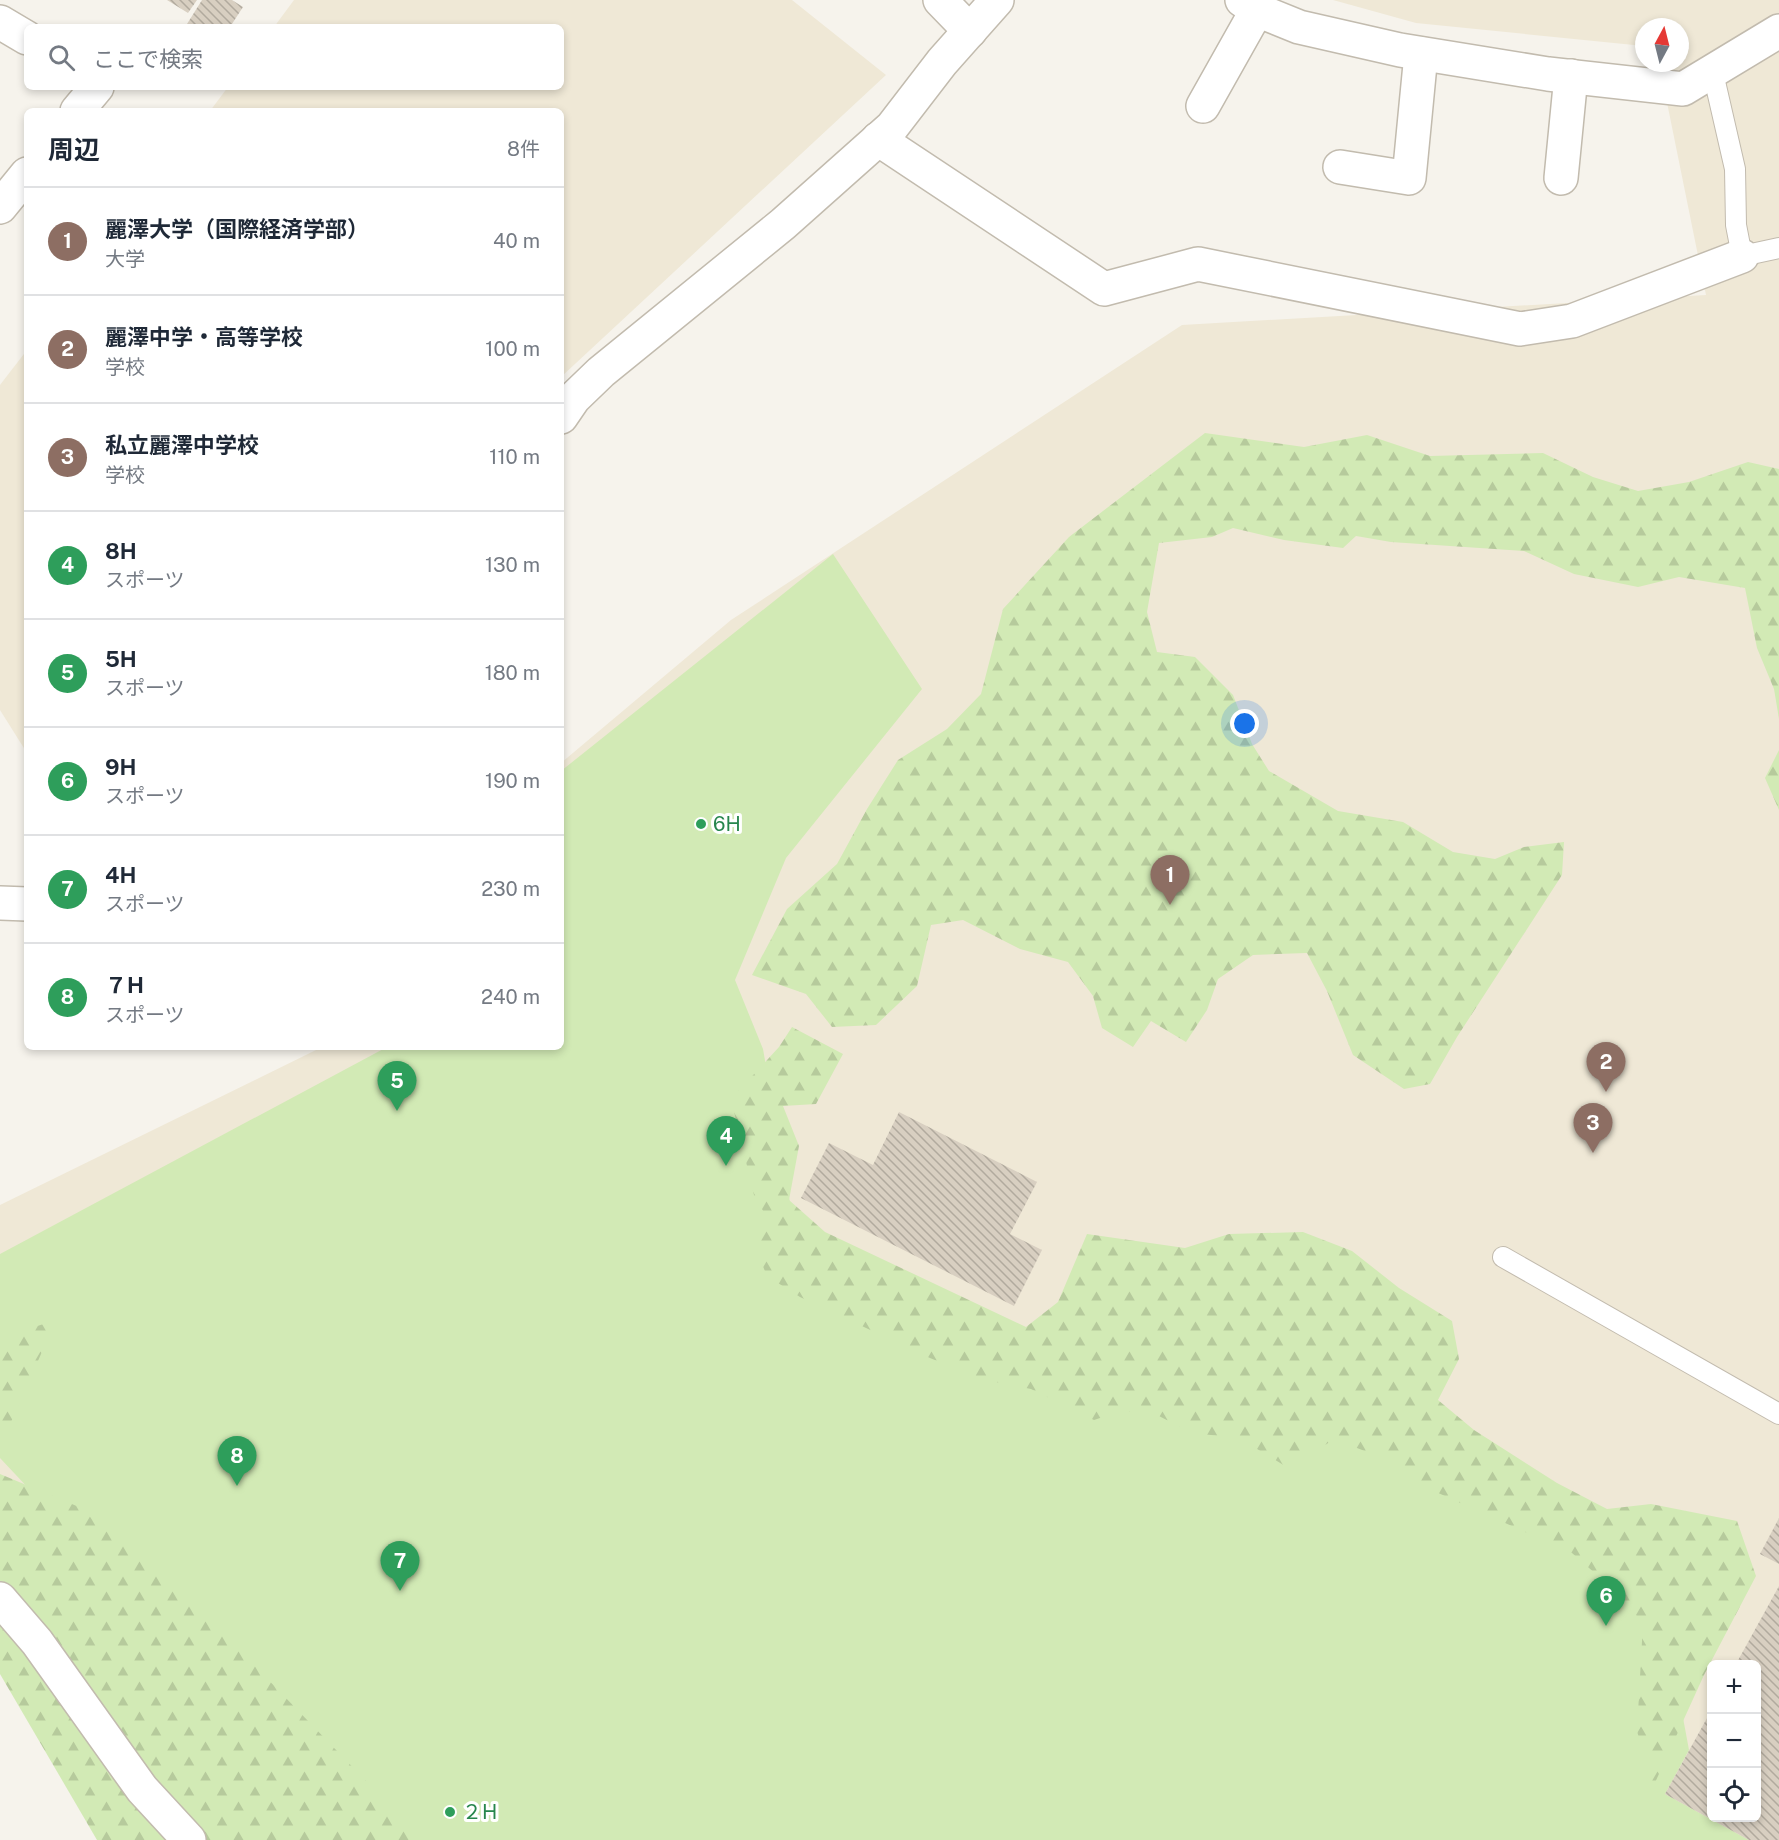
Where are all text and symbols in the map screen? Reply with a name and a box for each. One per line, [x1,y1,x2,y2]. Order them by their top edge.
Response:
north arrow [1635,18,1689,72]
search box [24,24,564,90]
icon: search [45,41,78,74]
text: ここで検索 [93,46,203,72]
text: 周辺 [48,134,100,165]
text: 8件 [507,137,540,161]
text: 麗澤大学（国際経済学部） [105,216,369,242]
text: 1 [63,229,72,253]
text: 40 m [493,229,540,253]
text: 大学 [105,247,145,271]
text: 麗澤中学・高等学校 [105,324,303,350]
text: 2 [61,337,74,361]
text: 100 m [485,337,540,361]
text: 学校 [105,355,145,379]
text: 私立麗澤中学校 [105,432,259,458]
text: 3 [61,445,74,469]
text: 110 m [489,445,540,469]
text: 学校 [105,463,145,487]
text: 8H [105,538,137,564]
text: 4 [61,553,74,577]
text: 130 m [485,553,540,577]
text: スポーツ [105,568,185,592]
text: 5H [105,646,137,672]
text: 5 [61,661,74,685]
text: 180 m [485,661,540,685]
text: スポーツ [105,676,185,700]
your location [1230,709,1259,738]
text: 9H [105,754,136,780]
text: 6 [61,769,74,793]
text: 190 m [485,769,540,793]
text: スポーツ [105,784,185,808]
place label: 6H [713,812,741,836]
marker: 6H [694,817,708,831]
pin: 1 [1150,856,1190,905]
text: 4H [105,862,136,888]
text: 7 [61,877,74,901]
text: 230 m [481,877,540,901]
text: スポーツ [105,892,185,916]
text: ７H [105,972,144,998]
text: 8 [61,985,74,1009]
text: 240 m [481,985,540,1009]
text: スポーツ [105,1003,185,1027]
pin: 2 [1586,1042,1626,1092]
pin: 5 [378,1062,416,1111]
pin: 3 [1574,1104,1612,1153]
pin: 4 [706,1116,746,1166]
pin: 8 [218,1436,256,1486]
pin: 7 [380,1542,420,1591]
pin: 6 [1586,1576,1626,1626]
map controls [1707,1660,1761,1822]
button: + [1707,1660,1761,1714]
button: − [1707,1714,1761,1768]
button: locate [1707,1768,1761,1822]
place label: ２H [462,1800,497,1824]
marker: ２H [443,1805,457,1819]

